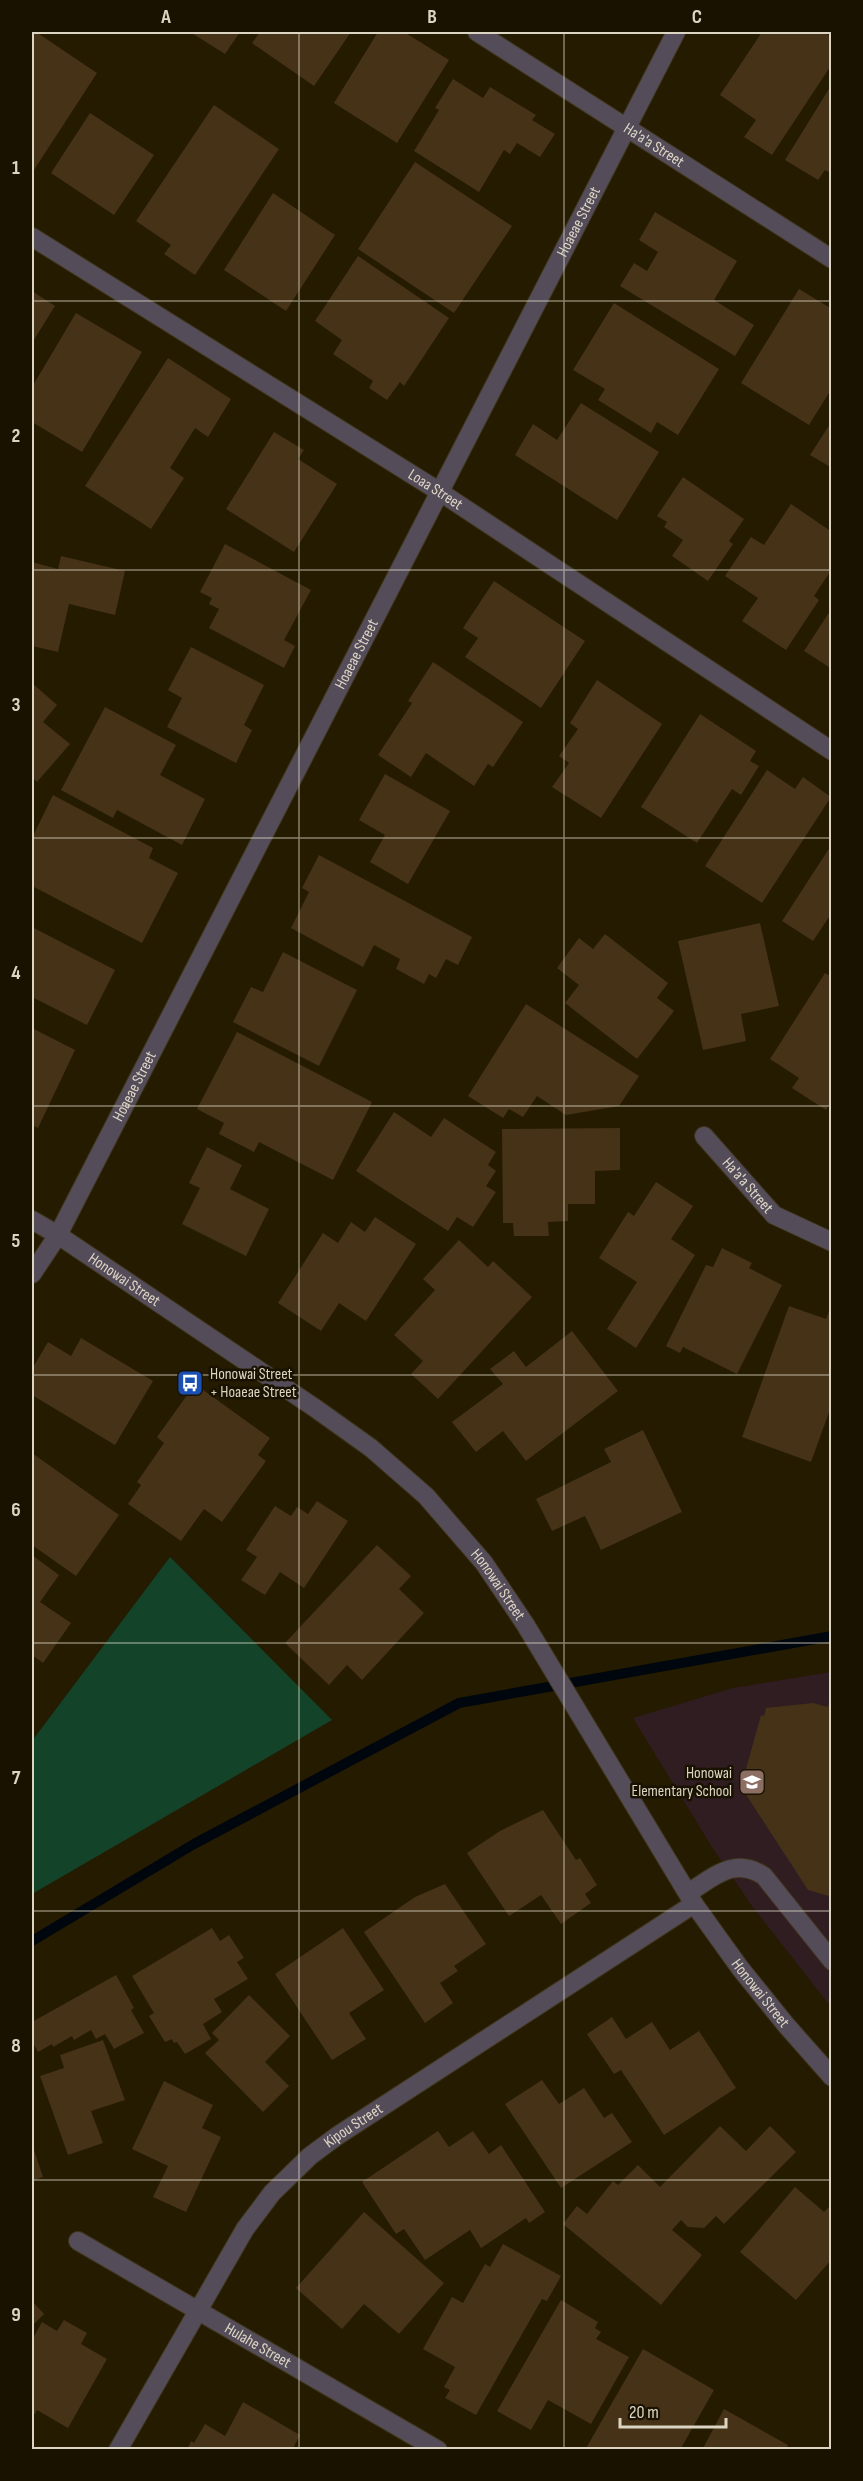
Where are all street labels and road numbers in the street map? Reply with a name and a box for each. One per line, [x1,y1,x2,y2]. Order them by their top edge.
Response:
street label: Ha'a'a Street [620,119,688,172]
street label: Hoaeae Street [553,183,604,260]
street label: Loaa Street [405,465,467,514]
street label: Hoaeae Street [331,616,382,692]
street label: Hoaeae Street [108,1048,160,1125]
street label: Ha'a'a Street [718,1154,778,1217]
street label: Honowai Street [85,1249,164,1311]
street label: Honowai Street [467,1545,529,1624]
street label: Honowai Street [727,1955,794,2031]
street label: Kipou Street [320,2099,387,2152]
street label: Hulahe Street [221,2319,295,2372]

